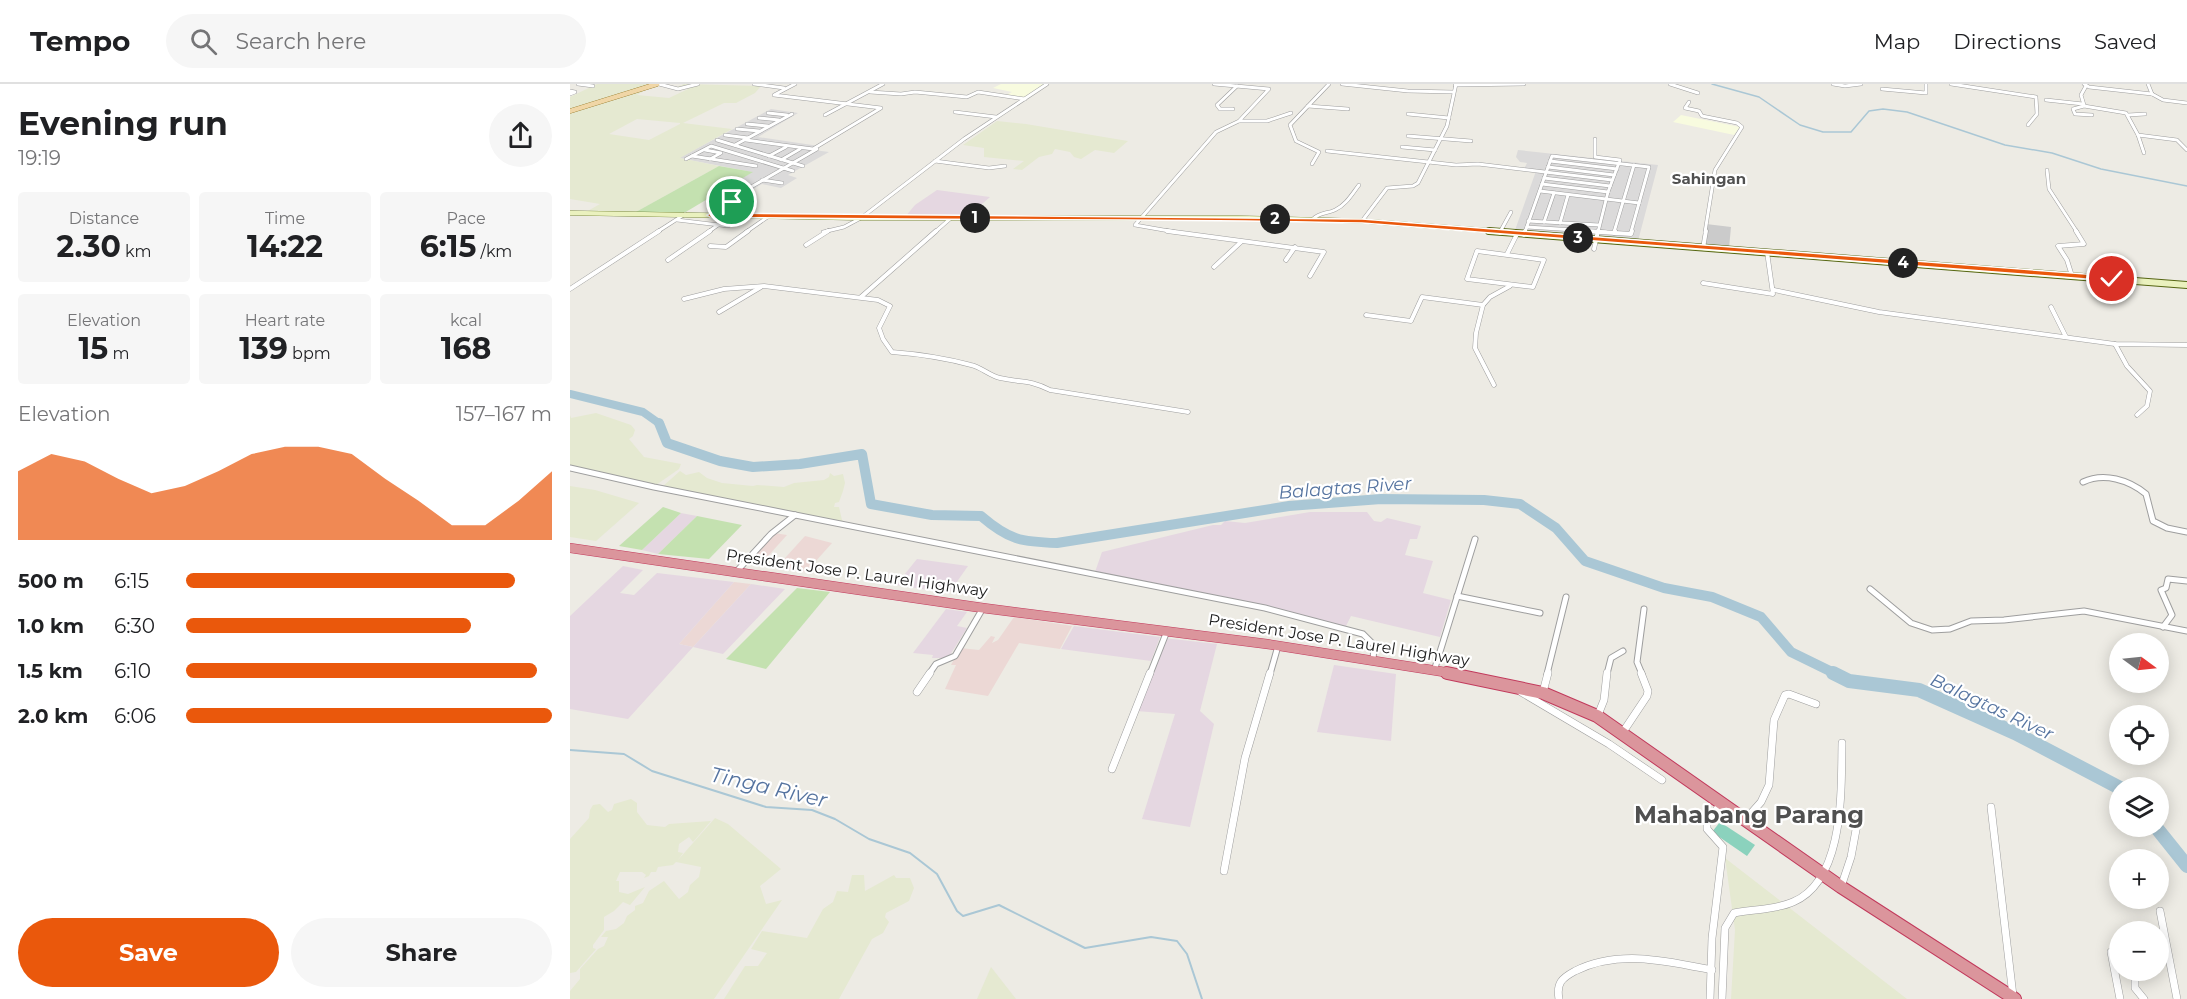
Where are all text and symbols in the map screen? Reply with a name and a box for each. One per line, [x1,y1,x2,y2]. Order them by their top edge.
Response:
search box [166,14,586,68]
text: Tempo [30,24,130,58]
icon: search [187,25,220,58]
text: Search here [235,28,366,55]
text: Map [1874,29,1920,54]
text: Directions [1953,29,2061,54]
text: Saved [2094,29,2157,54]
text: Evening run [18,103,228,143]
button: share [489,104,552,167]
text: 19:19 [18,146,61,170]
district label: Sahingan [1672,169,1746,188]
pin [706,176,757,227]
icon: arrive [715,185,748,218]
pin: 1 [960,203,990,233]
pin: 2 [1260,204,1290,234]
text: 1 [972,208,978,227]
text: Distance [69,209,139,228]
text: Time [265,209,305,228]
text: Pace [446,209,486,228]
text: 2 [1270,209,1280,228]
pin: 3 [1563,223,1593,253]
text: 2.30 [57,228,121,265]
text: 14:22 [247,228,323,265]
text: 6:15 [420,228,476,265]
text: 3 [1573,228,1583,247]
text: km [121,242,151,261]
text: /km [476,242,512,261]
pin: 4 [1888,248,1918,278]
text: 4 [1897,253,1909,272]
pin [2086,253,2137,304]
icon: check [2095,262,2128,295]
text: Elevation [67,311,141,330]
text: Heart rate [245,311,325,330]
text: kcal [450,311,482,330]
text: 15 [79,330,108,367]
text: 139 [239,330,288,367]
text: 168 [441,330,491,367]
text: m [108,344,129,363]
text: bpm [288,344,331,363]
text: Elevation [18,402,110,426]
text: 157–167 m [456,402,552,426]
water label: Balagtas River [1278,472,1413,504]
street label: President Jose P. Laurel Highway [725,545,989,601]
text: 500 m [18,569,84,593]
text: 6:15 [114,569,149,593]
street label: President Jose P. Laurel Highway [1207,610,1471,670]
text: 1.0 km [18,614,84,638]
text: 6:30 [114,614,155,638]
north arrow [2109,633,2169,693]
map controls [2109,633,2169,981]
text: 1.5 km [18,659,83,683]
text: 6:10 [114,659,151,683]
water label: Balagtas River [1927,669,2058,745]
text: 2.0 km [18,704,88,728]
text: 6:06 [114,704,156,728]
button: locate [2109,705,2169,765]
water label: Tinga River [708,761,830,813]
button: layers [2109,777,2169,837]
district label: Mahabang Parang [1634,800,1864,829]
button: + [2109,849,2169,909]
button: Save [18,918,279,987]
button: Share [291,918,552,987]
button: − [2109,921,2169,981]

